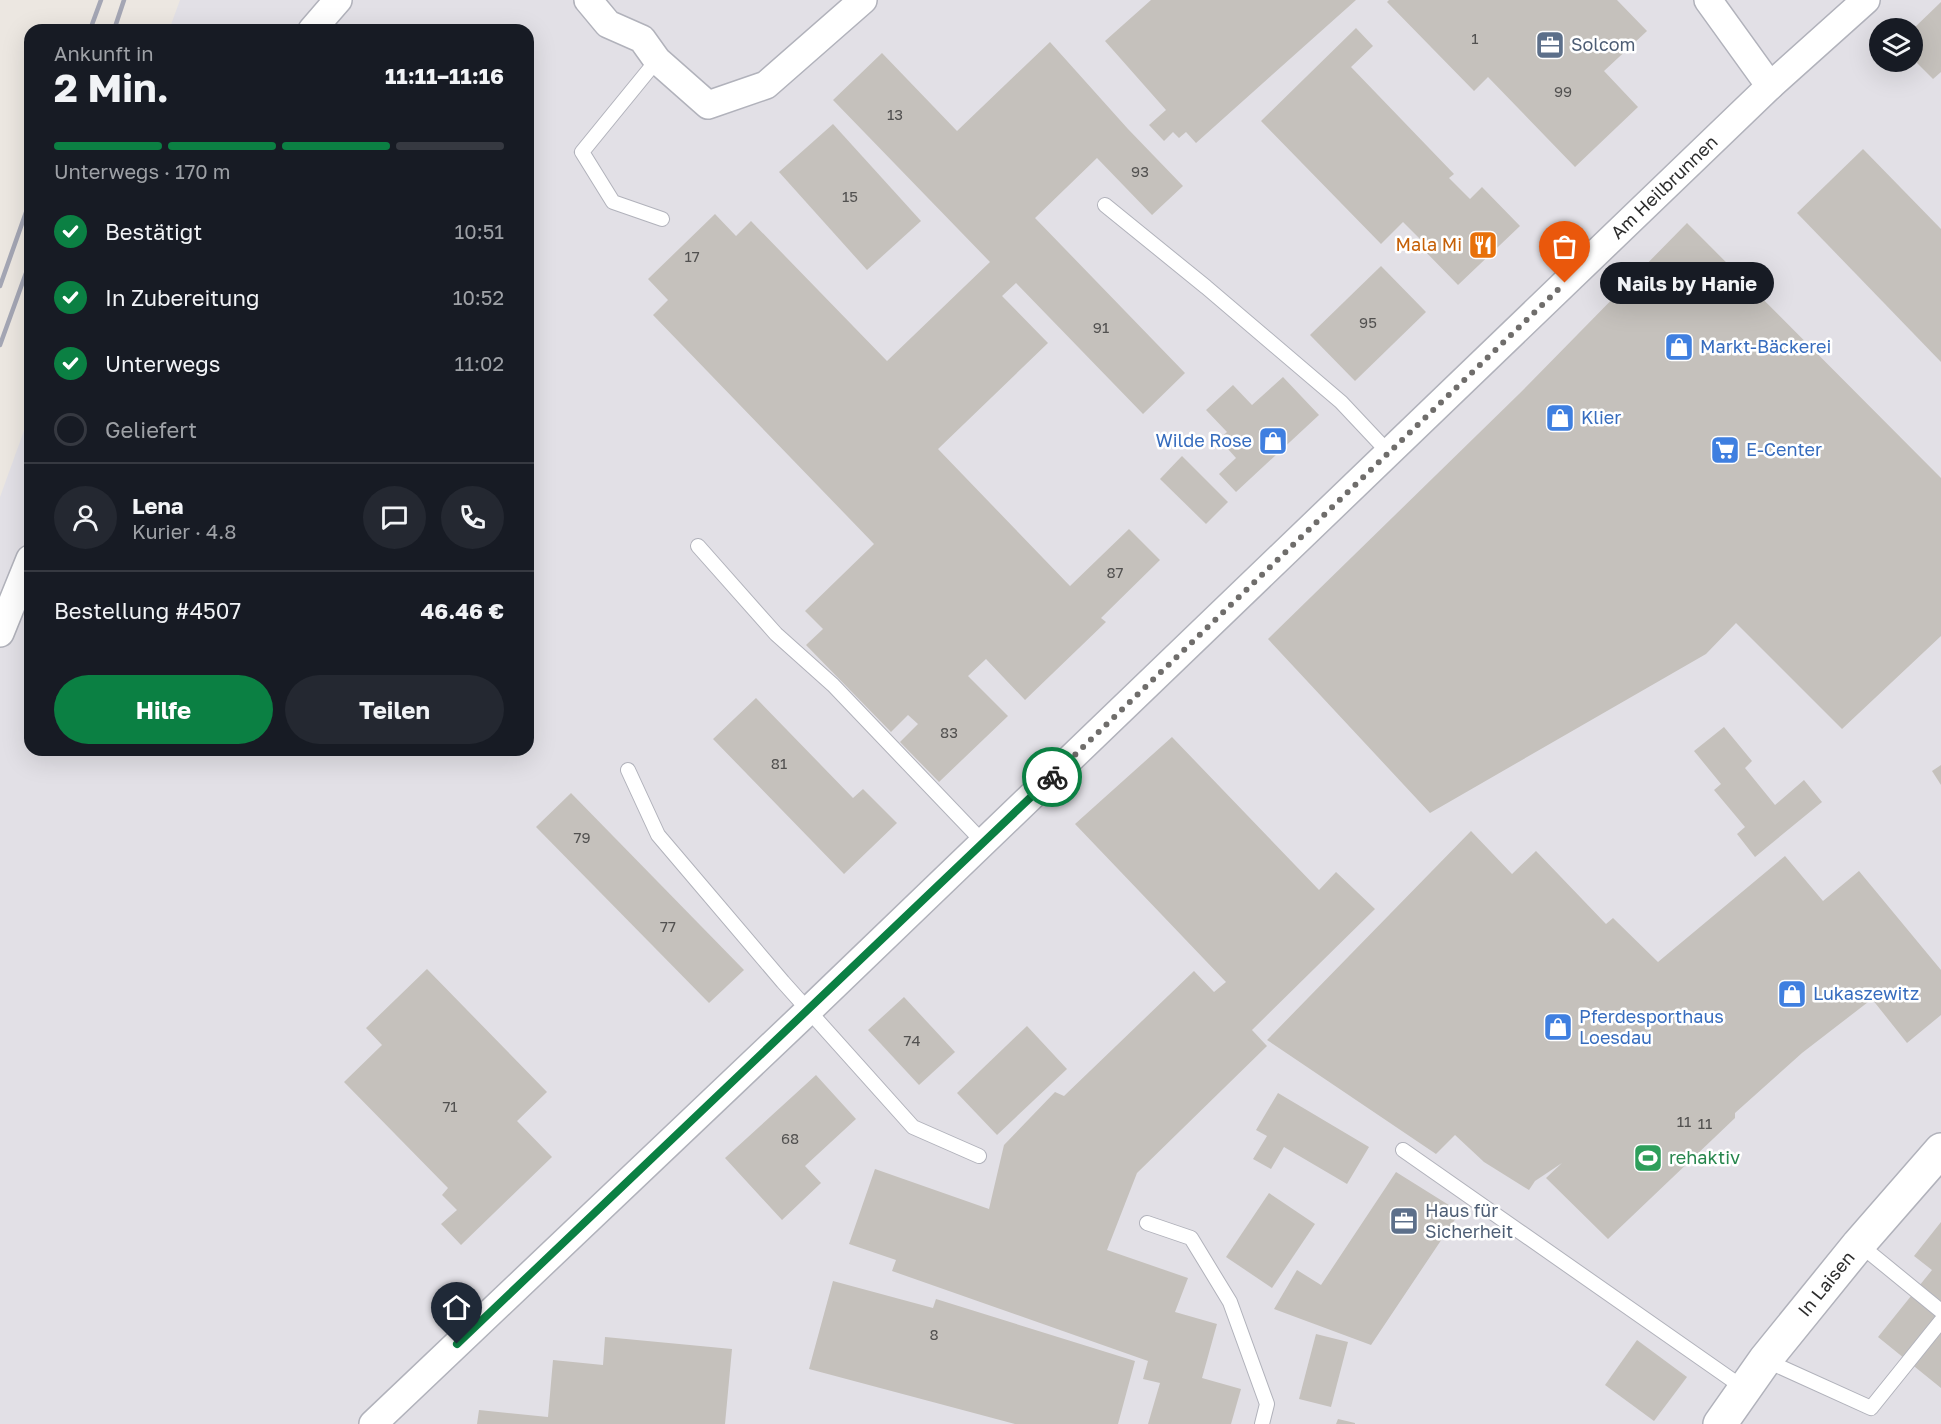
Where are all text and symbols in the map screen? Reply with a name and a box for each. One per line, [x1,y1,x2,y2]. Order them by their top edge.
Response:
map controls [1869,18,1923,72]
button: layers [1869,18,1923,72]
house number: 1 [1471,29,1479,47]
office icon: Solcom [1534,29,1566,61]
place label: Solcom [1571,33,1635,55]
text: Ankunft in [54,41,154,65]
text: 11:11–11:16 [385,62,504,89]
text: 2 Min. [54,64,169,111]
house number: 99 [1554,82,1572,100]
house number: 13 [887,105,903,123]
street label: Am Heilbrunnen [1606,130,1722,243]
text: Unterwegs · 170 m [54,159,230,183]
house number: 93 [1131,162,1149,180]
house number: 15 [842,187,858,205]
icon: check [54,215,87,248]
text: Bestätigt [105,218,202,245]
text: 10:51 [455,219,504,243]
pin [1539,221,1590,283]
restaurant icon: Mala Mi [1467,229,1499,261]
icon: bag [1548,230,1581,263]
place label: Mala Mi [1396,233,1462,255]
house number: 17 [684,247,700,265]
callout: Nails by Hanie [1601,262,1775,304]
text: Nails by Hanie [1617,271,1757,295]
icon: check [54,281,87,314]
text: In Zubereitung [105,284,260,311]
text: 10:52 [453,285,504,309]
house number: 95 [1359,313,1377,331]
house number: 91 [1093,318,1109,336]
shop icon: Markt-Bäckerei [1663,331,1695,363]
place label: Markt-Bäckerei [1700,335,1831,357]
icon: check [54,347,87,380]
text: Unterwegs [105,350,221,377]
text: 11:02 [455,351,504,375]
shop icon: Klier [1544,402,1576,434]
place label: Klier [1581,406,1621,428]
text: Geliefert [105,416,197,443]
shop icon: Wilde Rose [1257,425,1289,457]
place label: Wilde Rose [1155,429,1252,451]
supermarket icon: E-Center [1709,434,1741,466]
place label: E-Center [1746,438,1822,460]
button: person [54,486,117,549]
button: chat [363,486,426,549]
button: phone [441,486,504,549]
text: Lena [132,492,184,519]
text: Kurier · 4.8 [132,519,236,543]
house number: 87 [1106,563,1124,581]
text: Bestellung #4507 [54,597,241,624]
text: 46.46 € [421,597,504,624]
button: Hilfe [54,675,273,744]
button: Teilen [285,675,504,744]
house number: 83 [940,723,958,741]
courier [1022,747,1082,807]
house number: 81 [771,754,787,772]
icon: bike [1036,761,1069,794]
house number: 79 [573,828,591,846]
house number: 77 [660,917,676,935]
shop icon: Lukaszewitz [1776,978,1808,1010]
place label: Lukaszewitz [1813,982,1919,1004]
place label: Pferdesporthaus Loesdau [1579,1005,1724,1048]
shop icon: Pferdesporthaus Loesdau [1542,1011,1574,1043]
house number: 74 [903,1031,921,1049]
house number: 71 [442,1097,458,1115]
house number: 11 [1677,1112,1691,1130]
house number: 11 [1698,1114,1712,1132]
house number: 68 [781,1129,799,1147]
sports icon: rehaktiv [1632,1142,1664,1174]
place label: rehaktiv [1669,1146,1740,1168]
place label: Haus für Sicherheit [1425,1199,1513,1242]
office icon: Haus für Sicherheit [1388,1205,1420,1237]
street label: In Laisen [1793,1246,1859,1321]
pin [431,1282,482,1344]
icon: home [440,1291,473,1324]
house number: 8 [929,1325,939,1343]

